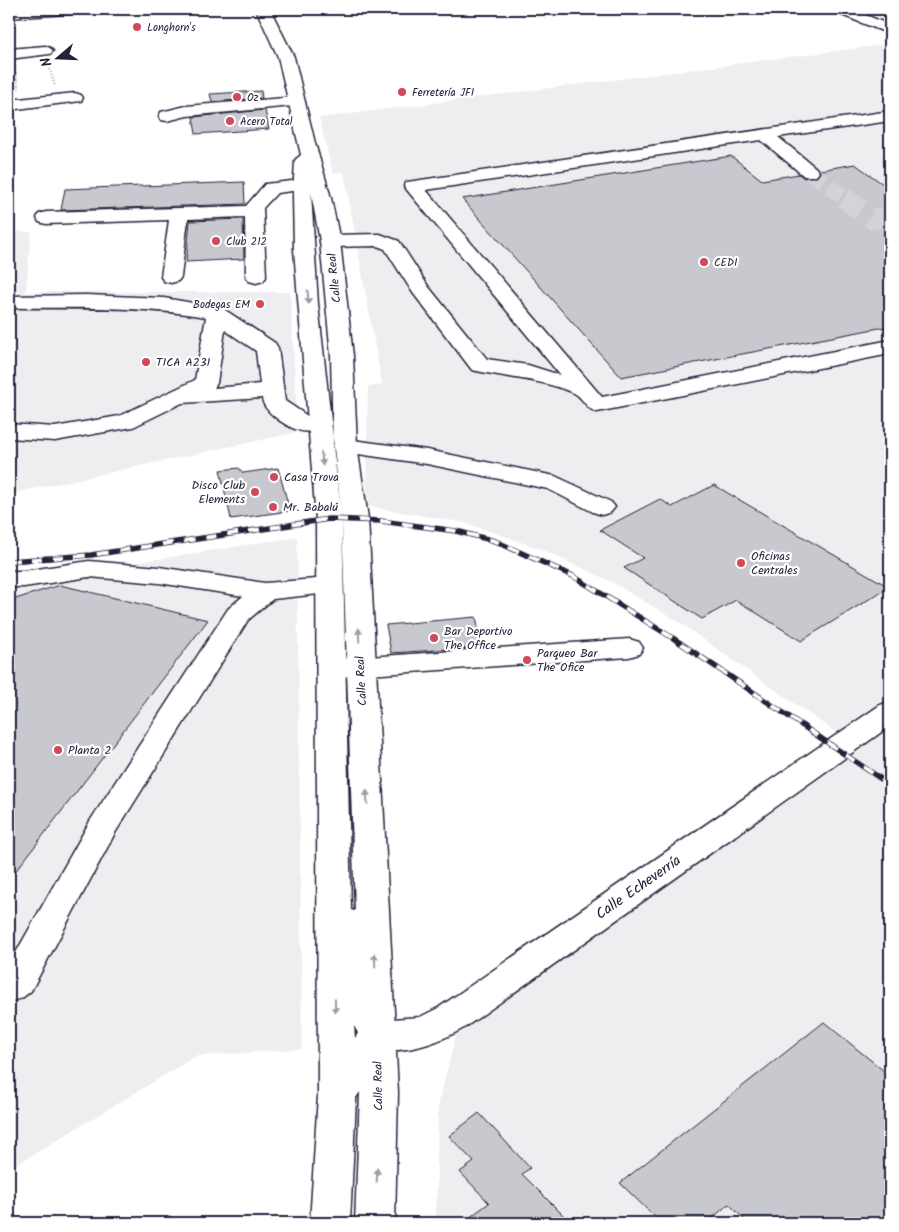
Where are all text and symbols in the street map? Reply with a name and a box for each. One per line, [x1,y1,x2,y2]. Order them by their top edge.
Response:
place label: Longhorn's [147,19,196,37]
marker: Longhorn's [131,21,143,33]
north arrow [32,32,82,82]
text: N [35,54,58,70]
place label: Ferretería JFI [412,84,474,102]
marker: Ferretería JFI [396,86,408,98]
place label: Oz [247,89,259,107]
marker: Oz [231,91,243,103]
place label: Acero Total [240,113,293,131]
marker: Acero Total [224,115,236,127]
place label: Club 212 [226,233,267,251]
marker: Club 212 [210,235,222,247]
street label: Calle Real [322,252,347,304]
place label: CEDI [714,254,738,272]
marker: CEDI [698,256,710,268]
one-way arrow [304,289,312,305]
place label: Bodegas EM [193,296,250,314]
marker: Bodegas EM [254,298,266,310]
place label: TICA A231 [156,353,211,372]
marker: TICA A231 [140,356,152,368]
one-way arrow [318,451,326,467]
place label: Casa Trova [284,468,339,487]
marker: Casa Trova [268,471,280,483]
place label: Disco Club Elements [192,476,246,509]
marker: Disco Club Elements [249,486,261,498]
place label: Mr. Babalú [283,498,338,517]
marker: Mr. Babalú [267,501,279,513]
place label: Oficinas Centrales [751,547,798,580]
marker: Oficinas Centrales [735,557,747,569]
place label: Bar Deportivo The Office [444,622,512,655]
one-way arrow [355,627,363,643]
marker: Bar Deportivo The Office [428,632,440,644]
place label: Parqueo Bar The Ofice [537,644,598,677]
marker: Parqueo Bar The Ofice [521,654,533,666]
street label: Calle Real [351,656,372,706]
place label: Planta 2 [68,741,112,760]
marker: Planta 2 [52,744,64,756]
one-way arrow [362,789,370,805]
street label: Calle Echeverría [591,849,686,926]
one-way arrow [370,951,378,967]
one-way arrow [331,998,339,1014]
street label: Calle Real [369,1061,388,1111]
one-way arrow [373,1166,381,1182]

